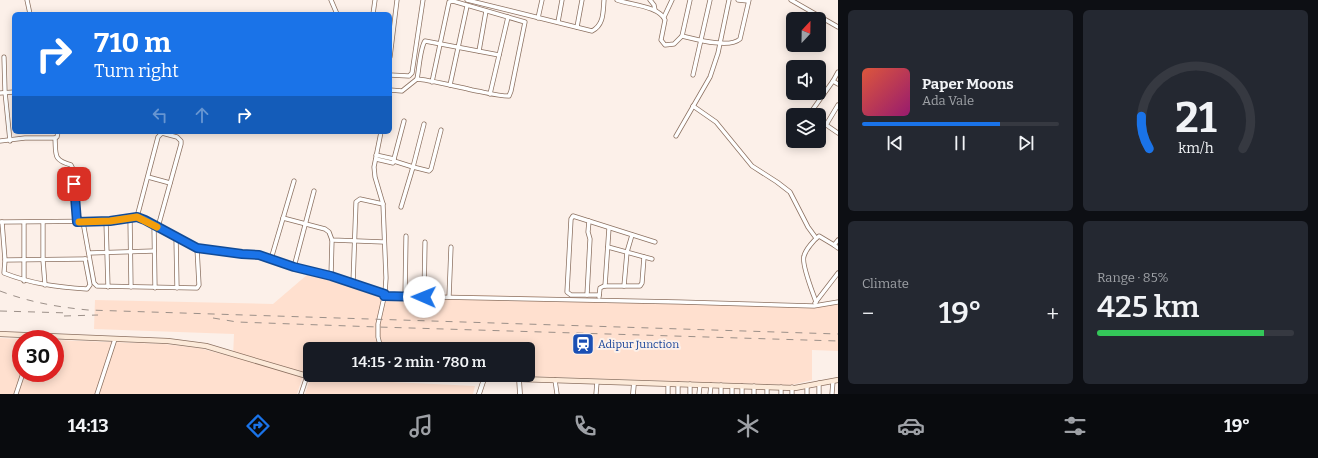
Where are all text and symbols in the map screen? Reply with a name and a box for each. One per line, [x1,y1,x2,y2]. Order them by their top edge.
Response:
north arrow [786,12,826,52]
map controls [786,12,826,148]
text: 710 m [94,26,171,59]
icon: right [28,28,80,80]
text: Turn right [94,60,179,82]
button: sound [786,60,826,100]
text: Paper Moons [922,75,1014,93]
text: 21 [1175,92,1216,142]
text: Ada Vale [922,93,974,108]
icon: left [149,104,171,126]
icon: ahead [191,104,213,126]
icon: right [233,104,255,126]
button: layers [786,108,826,148]
icon: previous [884,132,906,154]
icon: pause [949,132,971,154]
icon: next [1015,132,1037,154]
text: km/h [1178,139,1213,156]
pin [57,167,91,201]
icon: arrive [63,173,85,195]
text: Range · 85% [1097,270,1169,285]
position arrow [403,276,445,318]
text: Climate [862,276,909,291]
text: 425 km [1097,289,1199,325]
text: 19° [939,295,982,331]
text: − [862,300,874,327]
text: + [1046,300,1059,327]
speed limit sign: 30 [12,330,64,382]
station icon: Adipur Junction [570,331,596,357]
place label: Adipur Junction [598,338,679,351]
text: 14:15 · 2 min · 780 m [352,353,486,371]
icon: directions [244,412,272,440]
icon: music [407,412,435,440]
icon: phone [571,412,599,440]
icon: climate [734,412,762,440]
icon: car [897,412,925,440]
icon: filters [1061,412,1089,440]
text: 14:13 [68,415,109,437]
text: 19° [1224,415,1250,437]

